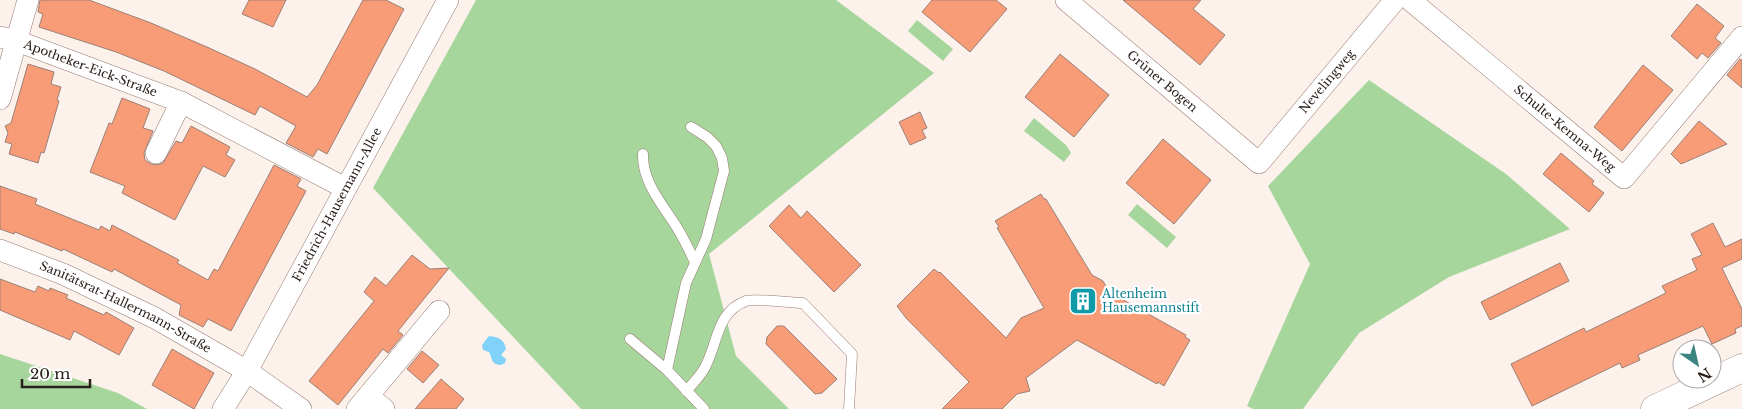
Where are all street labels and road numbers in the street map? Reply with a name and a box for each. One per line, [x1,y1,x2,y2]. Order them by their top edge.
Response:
street label: Apotheker-Eick-Straße [21,36,160,100]
street label: Nevelingweg [1296,45,1358,116]
street label: Grüner Bogen [1124,47,1201,115]
street label: Schulte-Kemna-Weg [1511,82,1619,175]
street label: Friedrich-Hausemann-Allee [289,125,385,284]
street label: Sanitätsrat-Hallermann-Straße [38,258,214,356]

